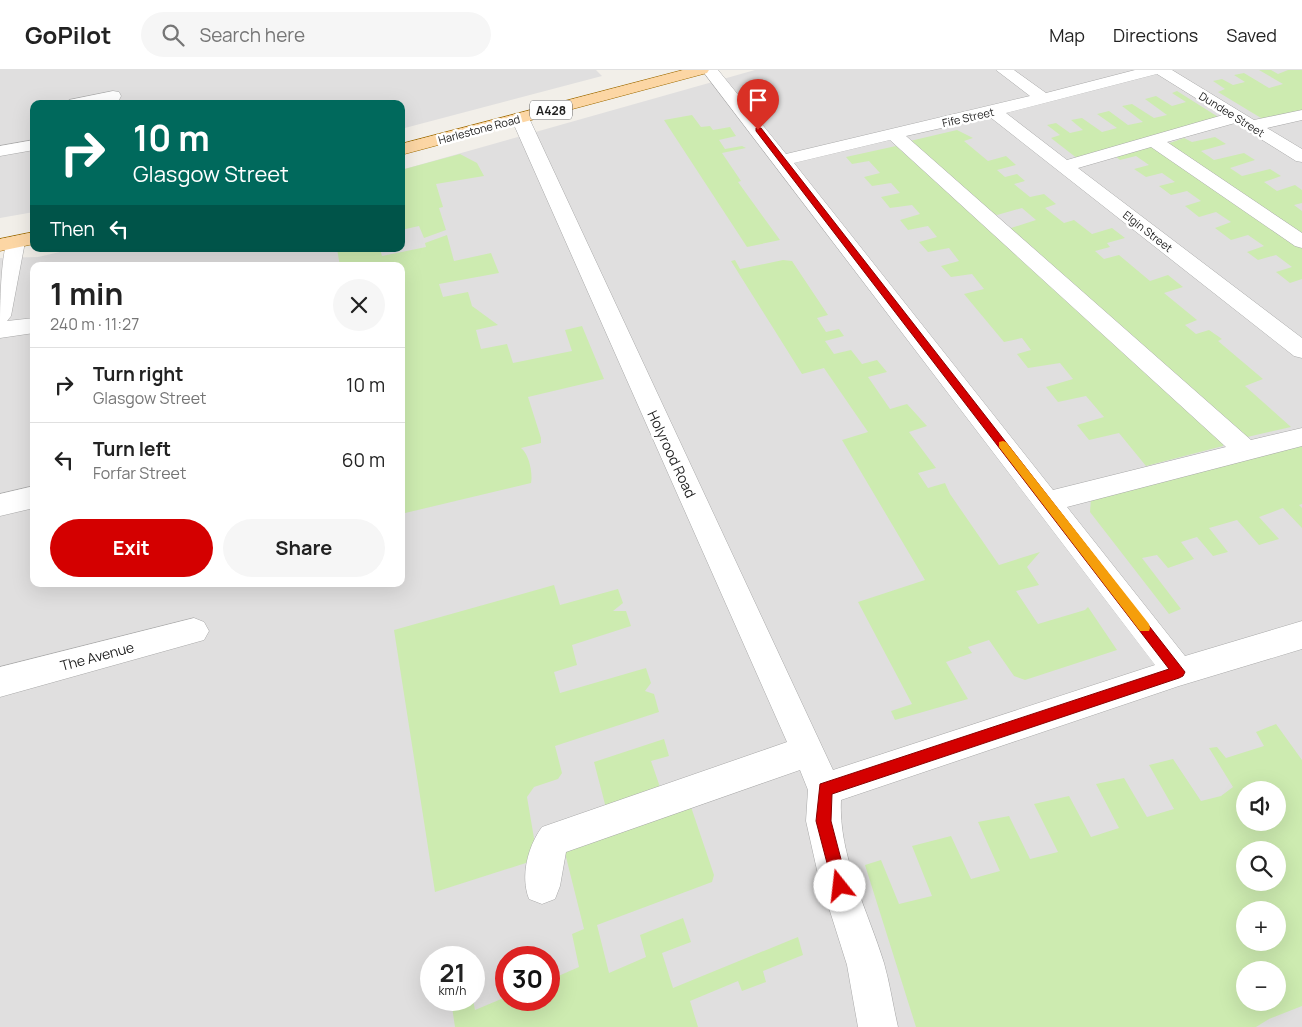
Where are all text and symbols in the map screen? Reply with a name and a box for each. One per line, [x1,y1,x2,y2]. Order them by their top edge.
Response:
search box [141,12,491,57]
text: GoPilot [25,18,111,51]
icon: search [159,21,187,49]
text: Search here [199,22,305,48]
text: Map [1049,23,1085,47]
text: Directions [1113,23,1198,47]
text: Saved [1226,23,1277,47]
pin [737,79,779,130]
icon: arrive [744,86,772,114]
street label: Dundee Street [1197,88,1267,140]
road number: A428 [530,100,572,120]
street label: Fife Street [941,104,995,130]
street label: Harlestone Road [436,111,522,147]
text: 10 m [133,114,210,162]
icon: right [50,120,115,185]
text: Glasgow Street [133,159,289,189]
street label: Elgin Street [1120,207,1176,255]
icon: left [105,215,133,243]
text: Then [50,216,95,242]
text: 1 min [50,273,123,314]
button: close [333,279,385,331]
text: 240 m · 11:27 [50,313,139,335]
text: Turn right [93,361,183,387]
icon: right [50,371,78,399]
text: 10 m [346,372,385,398]
text: Glasgow Street [93,387,206,409]
street label: Holyrood Road [643,407,701,501]
text: Turn left [93,436,171,462]
icon: left [50,446,78,474]
text: 60 m [342,447,385,473]
text: Forfar Street [93,462,186,484]
button: Exit [50,519,213,577]
button: Share [223,519,385,577]
street label: The Avenue [58,637,136,675]
map controls [1236,781,1286,1011]
button: sound [1236,781,1286,831]
button: search [1236,841,1286,891]
position arrow [813,859,865,911]
button: + [1236,901,1286,951]
speed limit sign: 30 [495,946,560,1011]
text: 21 [440,955,465,990]
button: − [1236,961,1286,1011]
text: km/h [439,982,466,999]

